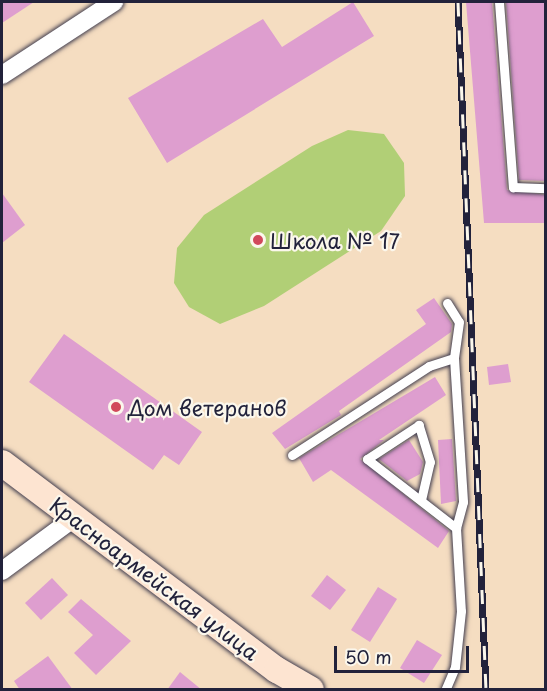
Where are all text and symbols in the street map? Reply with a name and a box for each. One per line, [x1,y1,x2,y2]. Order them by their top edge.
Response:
place label: Школа № 17 [270,227,401,253]
marker: Школа № 17 [251,233,265,247]
place label: Дом ветеранов [128,394,287,420]
marker: Дом ветеранов [109,400,123,414]
street label: Красноармейская улица [45,491,265,665]
scale bar [337,634,472,672]
text: 50 m [345,643,392,670]

